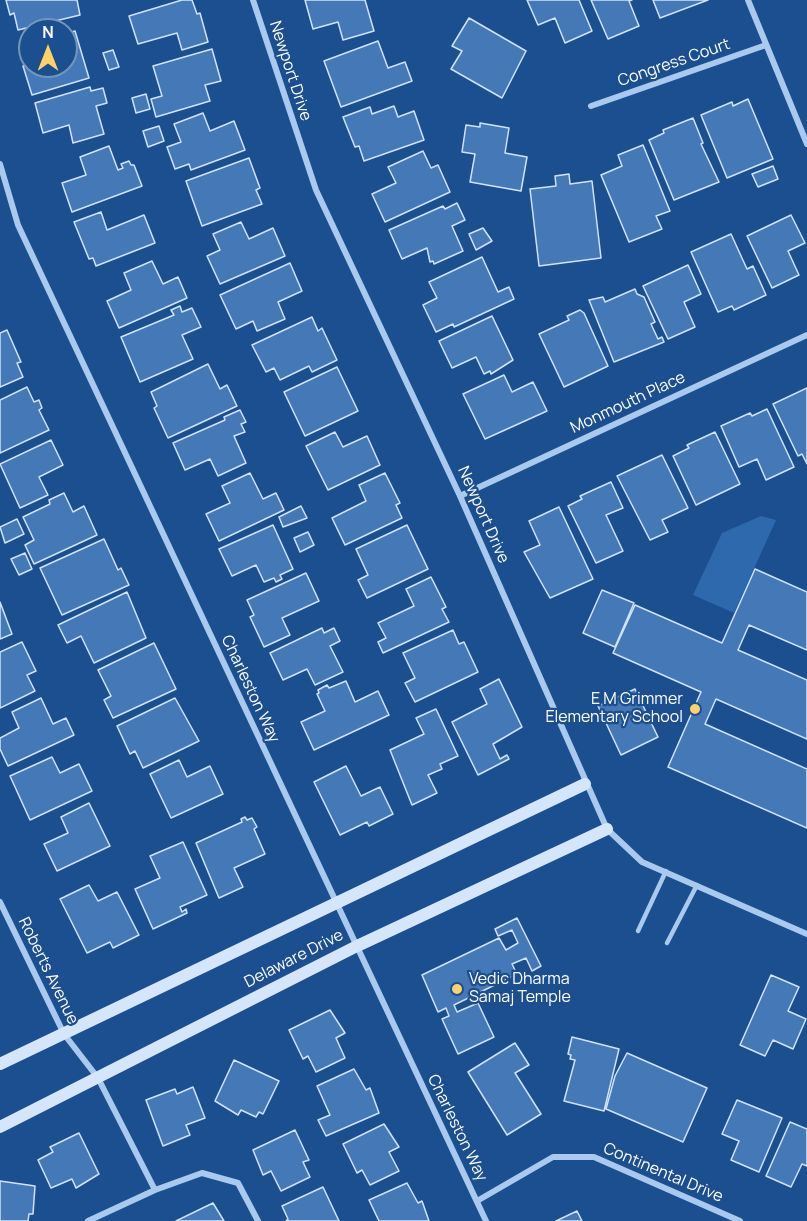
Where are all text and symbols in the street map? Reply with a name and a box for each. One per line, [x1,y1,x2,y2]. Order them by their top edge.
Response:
north arrow [18,18,78,78]
street label: Newport Drive [265,19,315,123]
text: N [42,21,54,43]
street label: Congress Court [615,35,733,91]
street label: Monmouth Place [568,368,688,438]
street label: Newport Drive [453,464,513,566]
street label: Charleston Way [217,632,283,746]
place label: E M Grimmer Elementary School [545,690,683,728]
marker: E M Grimmer Elementary School [688,702,702,716]
street label: Roberts Avenue [14,914,82,1028]
street label: Delaware Drive [241,926,347,992]
place label: Vedic Dharma Samaj Temple [469,970,571,1008]
marker: Vedic Dharma Samaj Temple [450,982,464,996]
street label: Charleston Way [423,1071,491,1185]
street label: Continental Drive [600,1139,726,1207]

